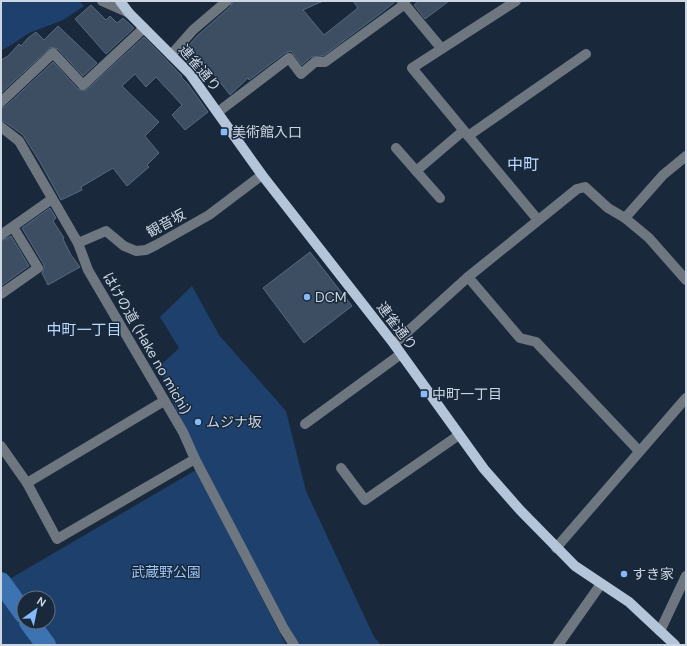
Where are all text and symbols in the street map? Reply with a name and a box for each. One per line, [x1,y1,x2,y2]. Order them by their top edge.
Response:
street label: 連雀通り [175,41,225,95]
place label: 美術館入口 [232,123,302,141]
marker: 美術館入口 [219,127,229,137]
district label: 中町 [507,154,539,175]
street label: 観音坂 [143,205,189,241]
street label: はけの道 (Hake no michi) [99,269,195,417]
place label: DCM [315,288,346,306]
marker: DCM [302,292,312,302]
street label: 連雀通り [373,298,421,354]
district label: 中町一丁目 [46,320,122,340]
place label: 中町一丁目 [432,385,502,403]
marker: 中町一丁目 [419,389,429,399]
place label: ムジナ坂 [206,413,262,431]
marker: ムジナ坂 [193,417,203,427]
park label: 武蔵野公園 [131,563,201,581]
place label: すき家 [632,565,674,583]
marker: すき家 [619,569,629,579]
north arrow [16,590,56,630]
text: N [34,594,49,610]

